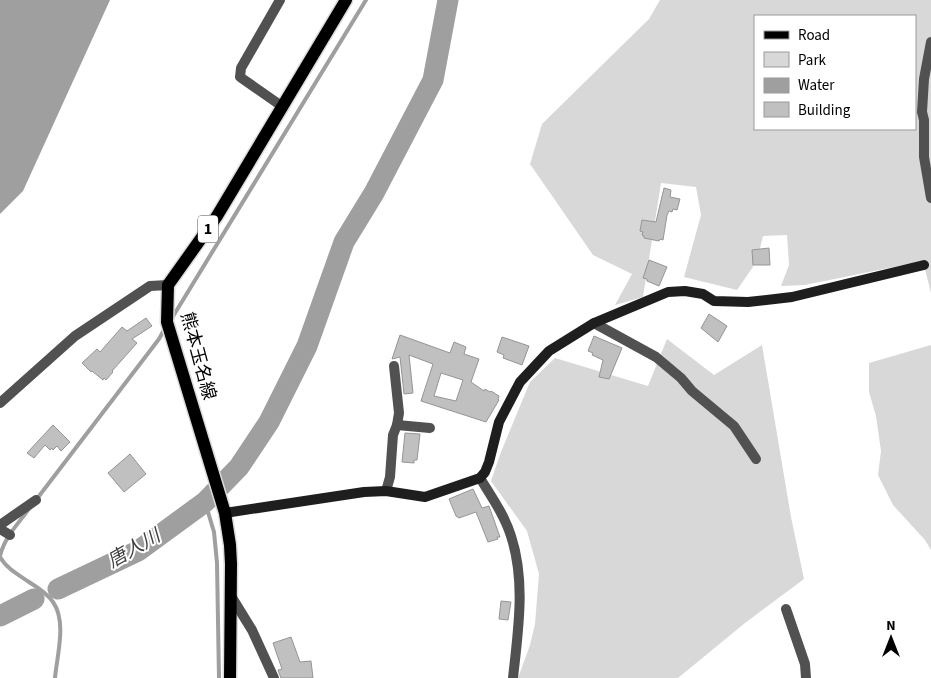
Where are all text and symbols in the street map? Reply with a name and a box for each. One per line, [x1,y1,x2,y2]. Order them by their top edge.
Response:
legend [754,15,916,130]
text: Road [798,25,830,46]
text: Park [798,50,827,71]
text: Water [798,75,835,96]
text: Building [798,100,851,121]
road number: 1 [198,215,218,242]
street label: 熊本玉名線 [174,309,222,403]
water label: 唐人川 [103,522,167,575]
north arrow [866,613,916,663]
text: N [886,616,896,636]

